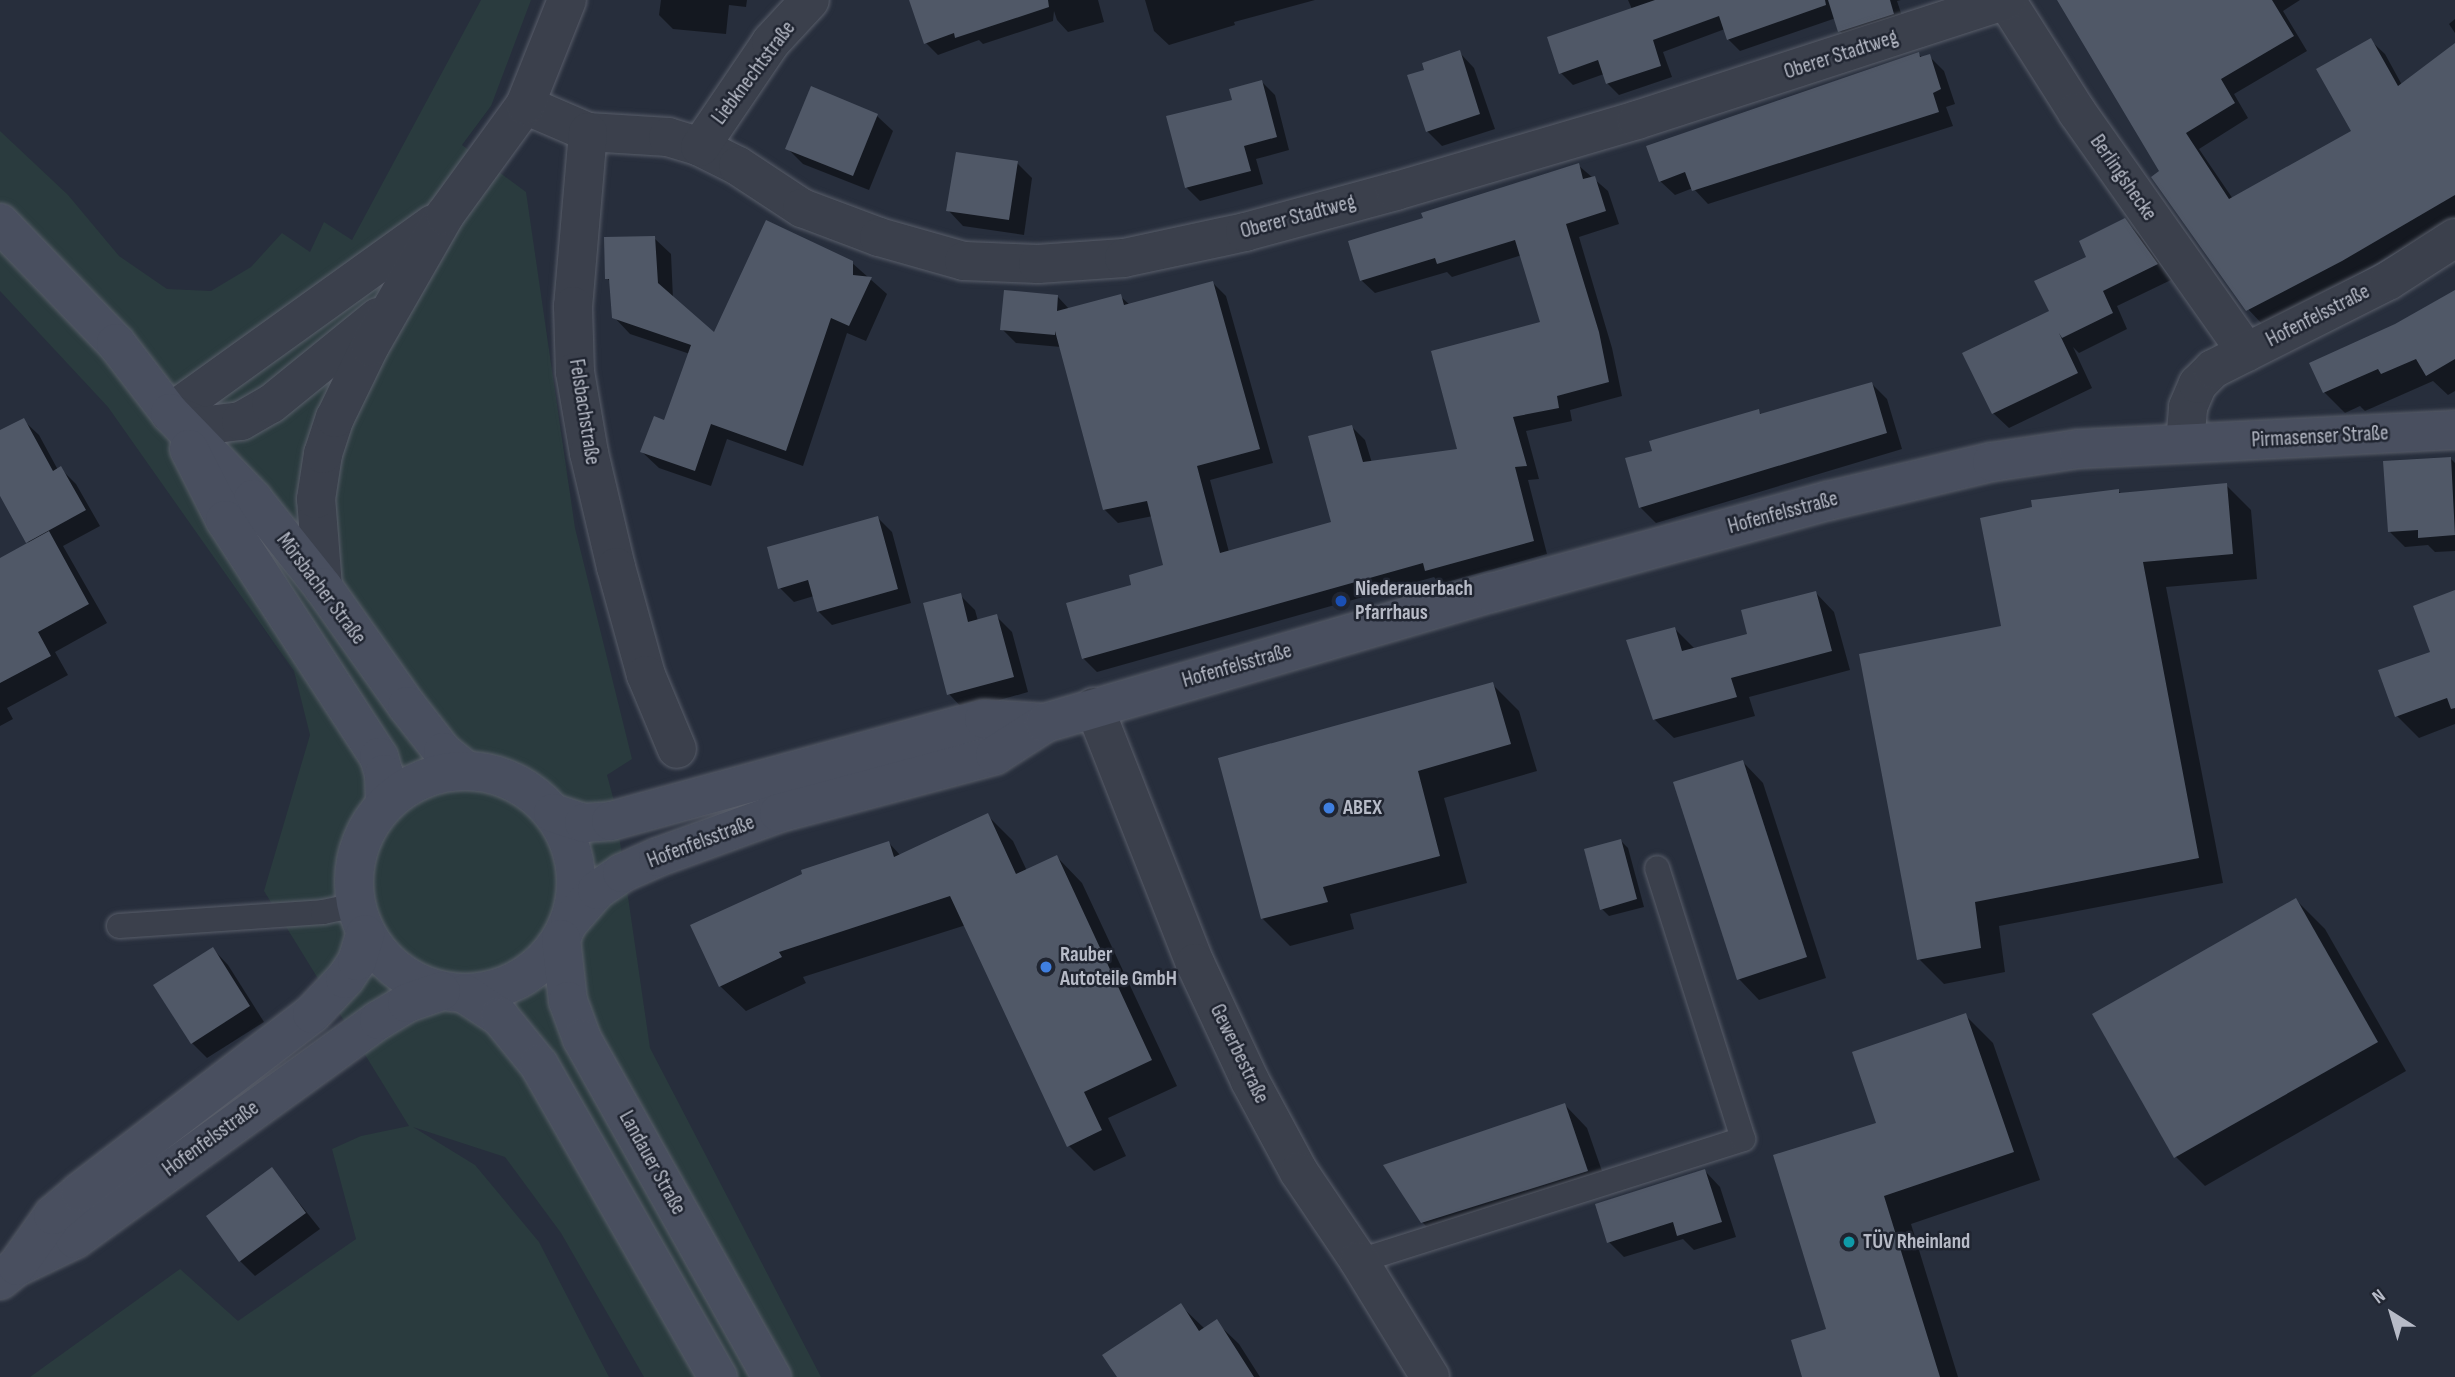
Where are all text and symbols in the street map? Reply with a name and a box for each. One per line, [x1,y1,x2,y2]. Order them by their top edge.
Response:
street label: Liebknechtstraße [707,16,801,130]
street label: Oberer Stadtweg [1781,25,1901,85]
street label: Berlingshecke [2084,130,2162,226]
street label: Oberer Stadtweg [1238,190,1358,244]
street label: Hofenfelsstraße [2262,279,2374,353]
street label: Felsbachstraße [563,357,605,467]
street label: Pirmasenser Straße [2251,421,2389,453]
street label: Hofenfelsstraße [1725,486,1841,540]
street label: Mörsbacher Straße [271,528,371,650]
place label: Niederauerbach Pfarrhaus [1355,576,1473,626]
marker: Niederauerbach Pfarrhaus [1333,593,1349,609]
street label: Hofenfelsstraße [1179,638,1295,694]
place label: ABEX [1343,795,1382,821]
marker: ABEX [1321,800,1337,816]
street label: Hofenfelsstraße [644,810,758,874]
place label: Rauber Autoteile GmbH [1060,942,1177,992]
marker: Rauber Autoteile GmbH [1038,959,1054,975]
street label: Gewerbestraße [1204,1000,1274,1108]
street label: Hofenfelsstraße [158,1096,264,1182]
street label: Landauer Straße [613,1107,691,1219]
place label: TÜV Rheinland [1863,1229,1970,1255]
marker: TÜV Rheinland [1841,1234,1857,1250]
north arrow [2357,1279,2427,1349]
text: N [2368,1285,2390,1309]

